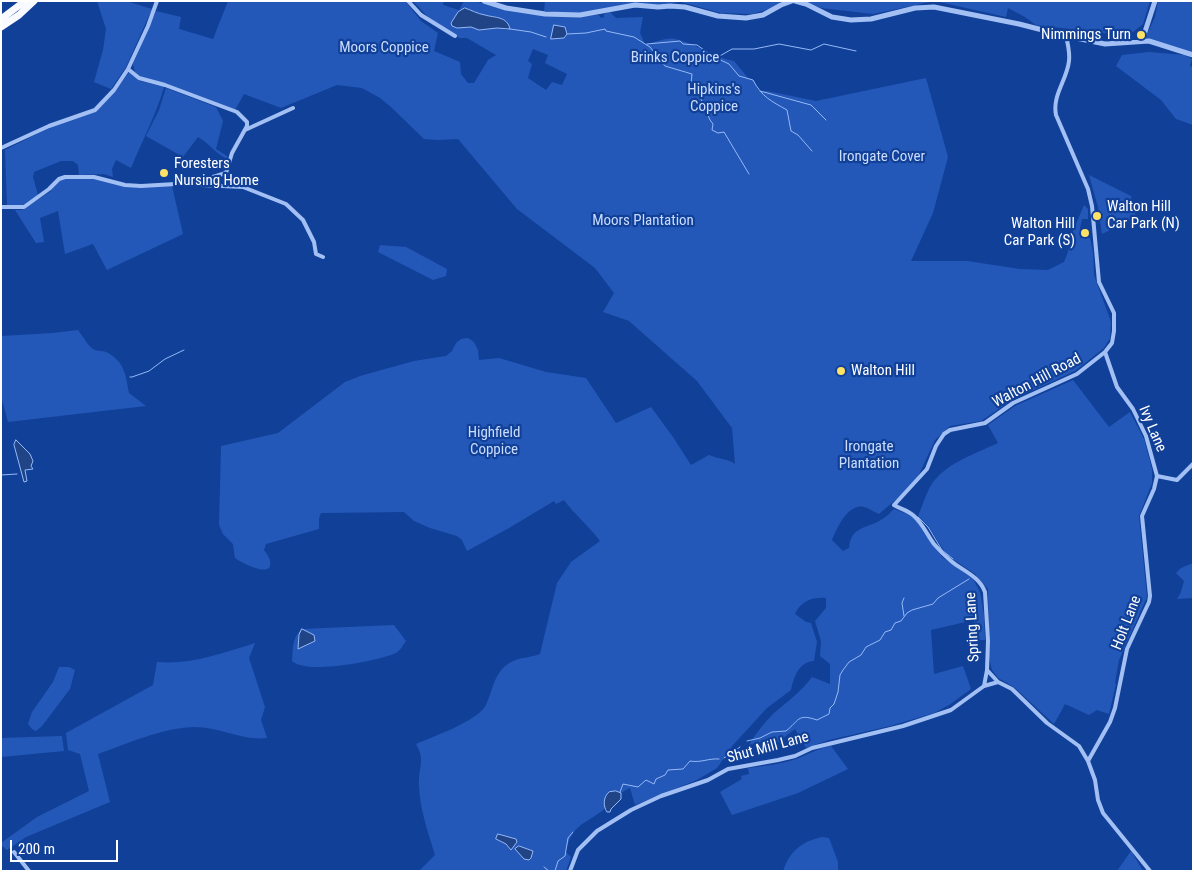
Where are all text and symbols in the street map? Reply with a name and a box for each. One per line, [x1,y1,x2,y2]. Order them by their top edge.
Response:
place label: Nimmings Turn [1041,26,1131,44]
marker: Nimmings Turn [1135,29,1147,41]
park label: Moors Coppice [339,39,429,57]
park label: Brinks Coppice [631,49,719,67]
park label: Hipkins's Coppice [687,81,741,116]
park label: Irongate Cover [839,148,925,166]
place label: Foresters Nursing Home [174,155,259,190]
marker: Foresters Nursing Home [158,167,170,179]
place label: Walton Hill Car Park (N) [1107,198,1180,233]
marker: Walton Hill Car Park (N) [1091,210,1103,222]
park label: Moors Plantation [592,212,694,230]
place label: Walton Hill Car Park (S) [1004,215,1075,250]
marker: Walton Hill Car Park (S) [1079,227,1091,239]
street label: Walton Hill Road [990,350,1084,412]
place label: Walton Hill [851,362,915,380]
marker: Walton Hill [835,365,847,377]
street label: Ivy Lane [1134,403,1170,455]
park label: Highfield Coppice [468,424,520,459]
park label: Irongate Plantation [839,438,899,473]
street label: Spring Lane [962,592,984,662]
street label: Holt Lane [1108,593,1146,653]
street label: Shut Mill Lane [725,728,811,768]
scale bar [12,830,120,862]
text: 200 m [18,840,55,858]

